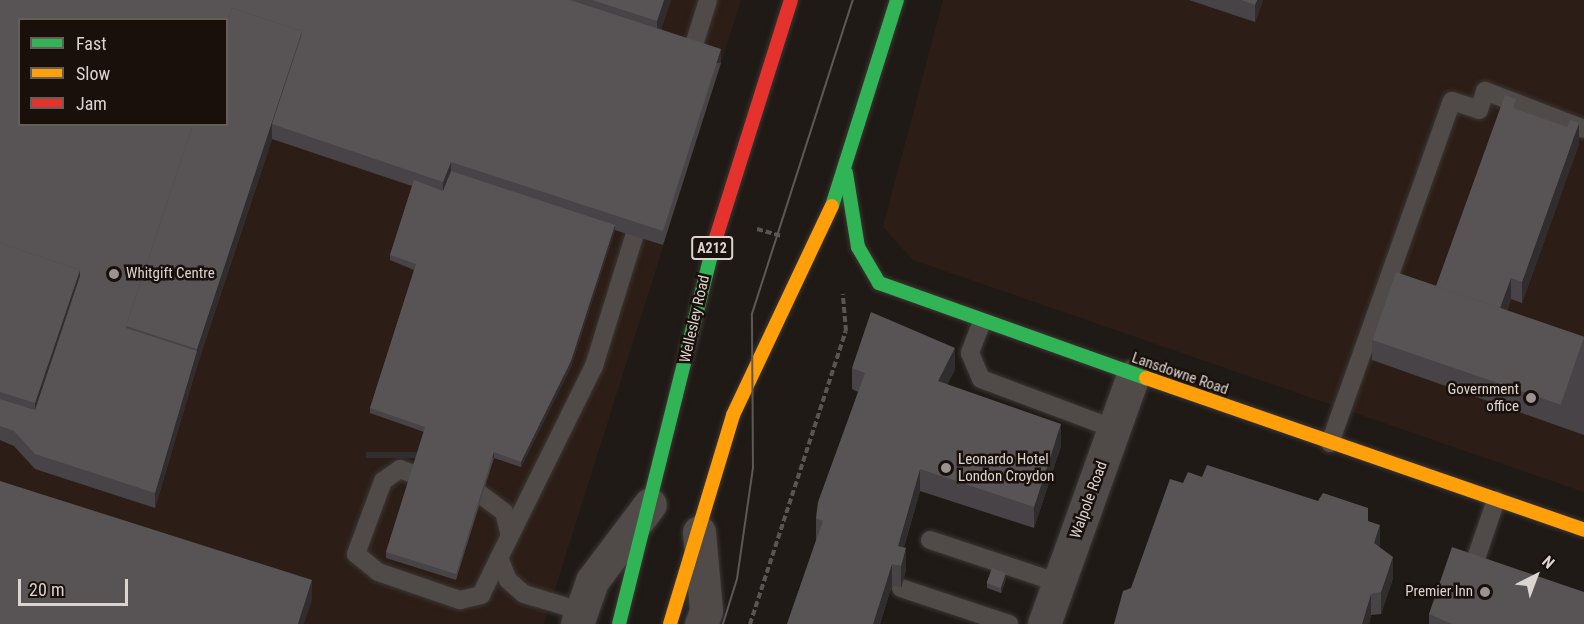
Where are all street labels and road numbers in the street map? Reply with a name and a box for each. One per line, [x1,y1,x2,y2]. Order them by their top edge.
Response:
road number: A212 [691,237,733,259]
street label: Wellesley Road [676,274,714,364]
street label: Lansdowne Road [1129,349,1231,399]
street label: Walpole Road [1067,459,1111,541]

